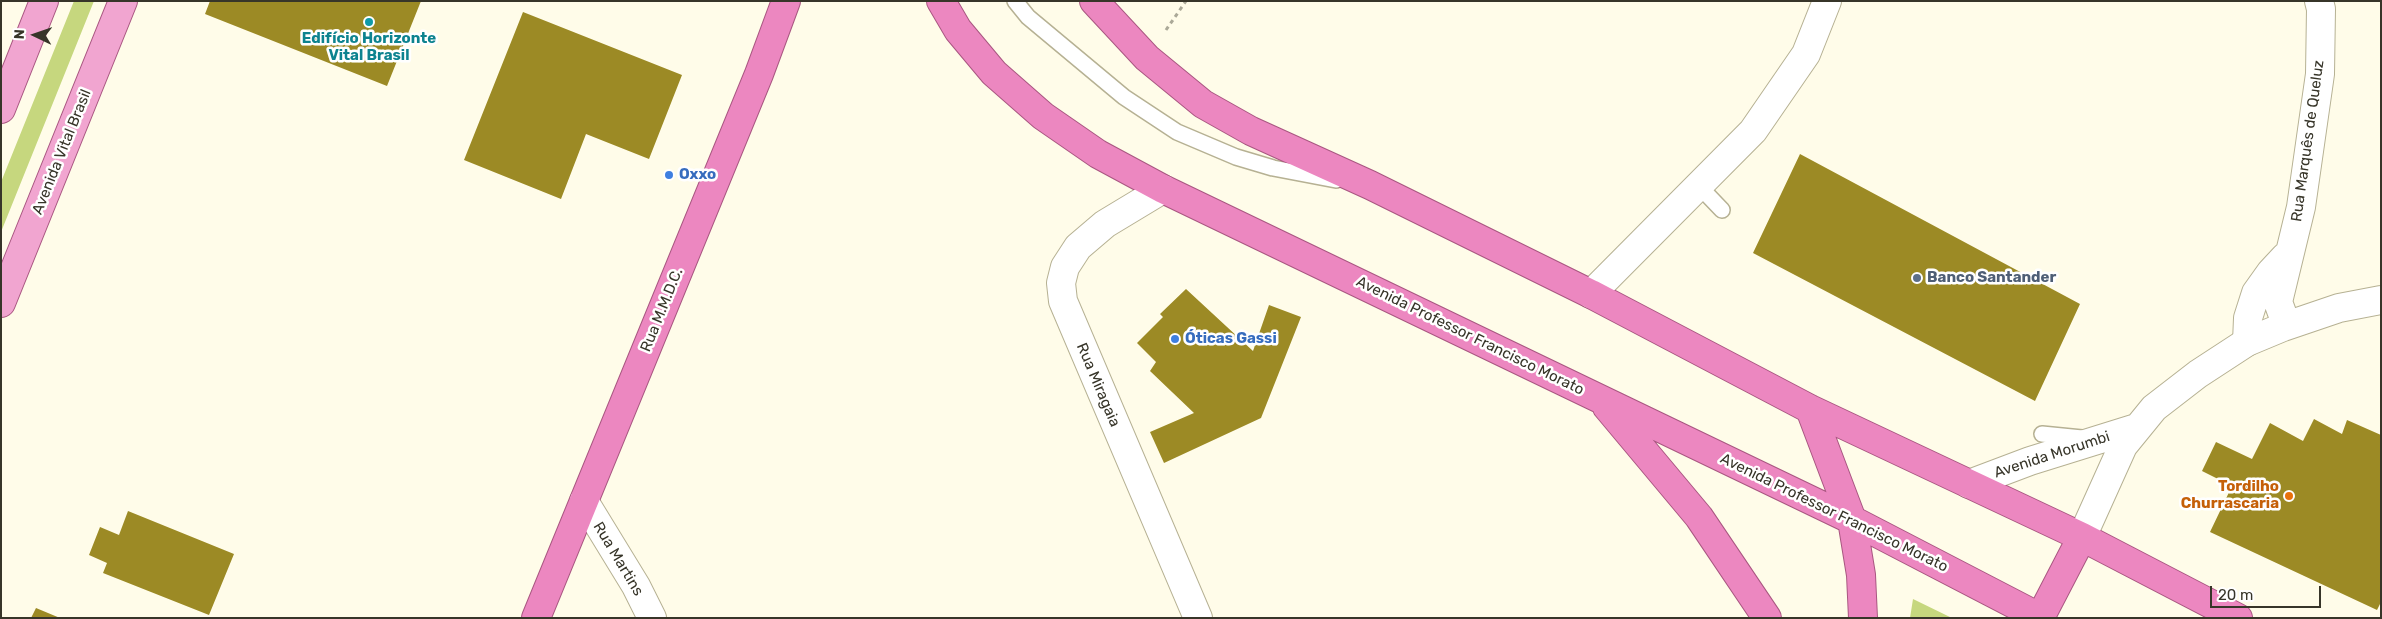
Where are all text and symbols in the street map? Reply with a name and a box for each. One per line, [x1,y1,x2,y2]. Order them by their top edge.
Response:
north arrow [10,10,60,60]
marker: Edifício Horizonte Vital Brasil [363,16,375,28]
text: N [11,29,28,40]
place label: Edifício Horizonte Vital Brasil [302,30,436,65]
street label: Rua Marquês de Queluz [2288,59,2328,223]
street label: Avenida Vital Brasil [29,87,95,217]
place label: Oxxo [679,166,716,184]
marker: Oxxo [663,169,675,181]
street label: Rua M.M.D.C. [637,265,687,355]
place label: Banco Santander [1927,269,2056,287]
marker: Banco Santander [1911,272,1923,284]
street label: Avenida Professor Francisco Morato [1353,273,1587,399]
place label: Óticas Gassi [1185,330,1277,348]
marker: Óticas Gassi [1169,333,1181,345]
street label: Rua Miragaia [1072,340,1124,430]
street label: Avenida Morumbi [1992,428,2112,482]
street label: Avenida Professor Francisco Morato [1717,450,1951,576]
place label: Tordilho Churrascaria [2181,478,2279,513]
marker: Tordilho Churrascaria [2283,490,2295,502]
street label: Rua Martins [589,519,647,599]
scale bar [2212,576,2323,608]
text: 20 m [2218,586,2253,604]

